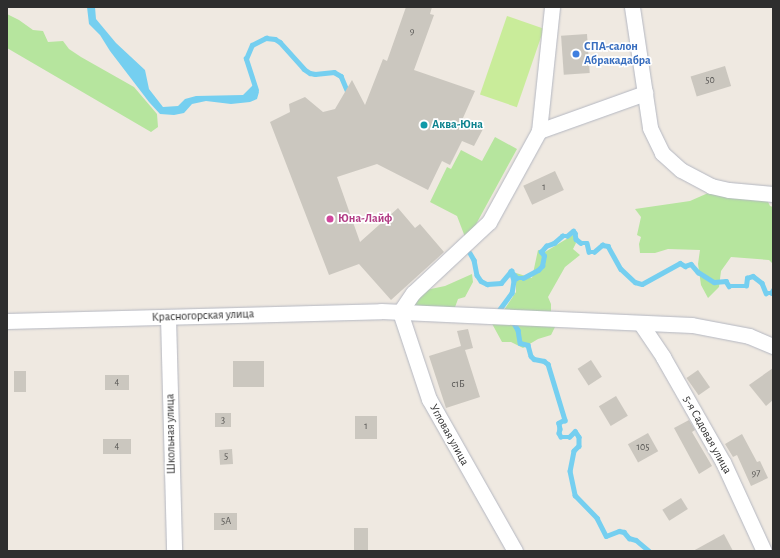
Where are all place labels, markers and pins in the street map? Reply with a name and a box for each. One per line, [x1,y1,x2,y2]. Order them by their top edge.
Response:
place label: СПА-салон Абракадабра [584,40,651,68]
marker: СПА-салон Абракадабра [571,49,581,59]
place label: Аква-Юна [432,118,483,132]
marker: Аква-Юна [419,120,429,130]
place label: Юна-Лайф [338,212,392,226]
marker: Юна-Лайф [325,214,335,224]

